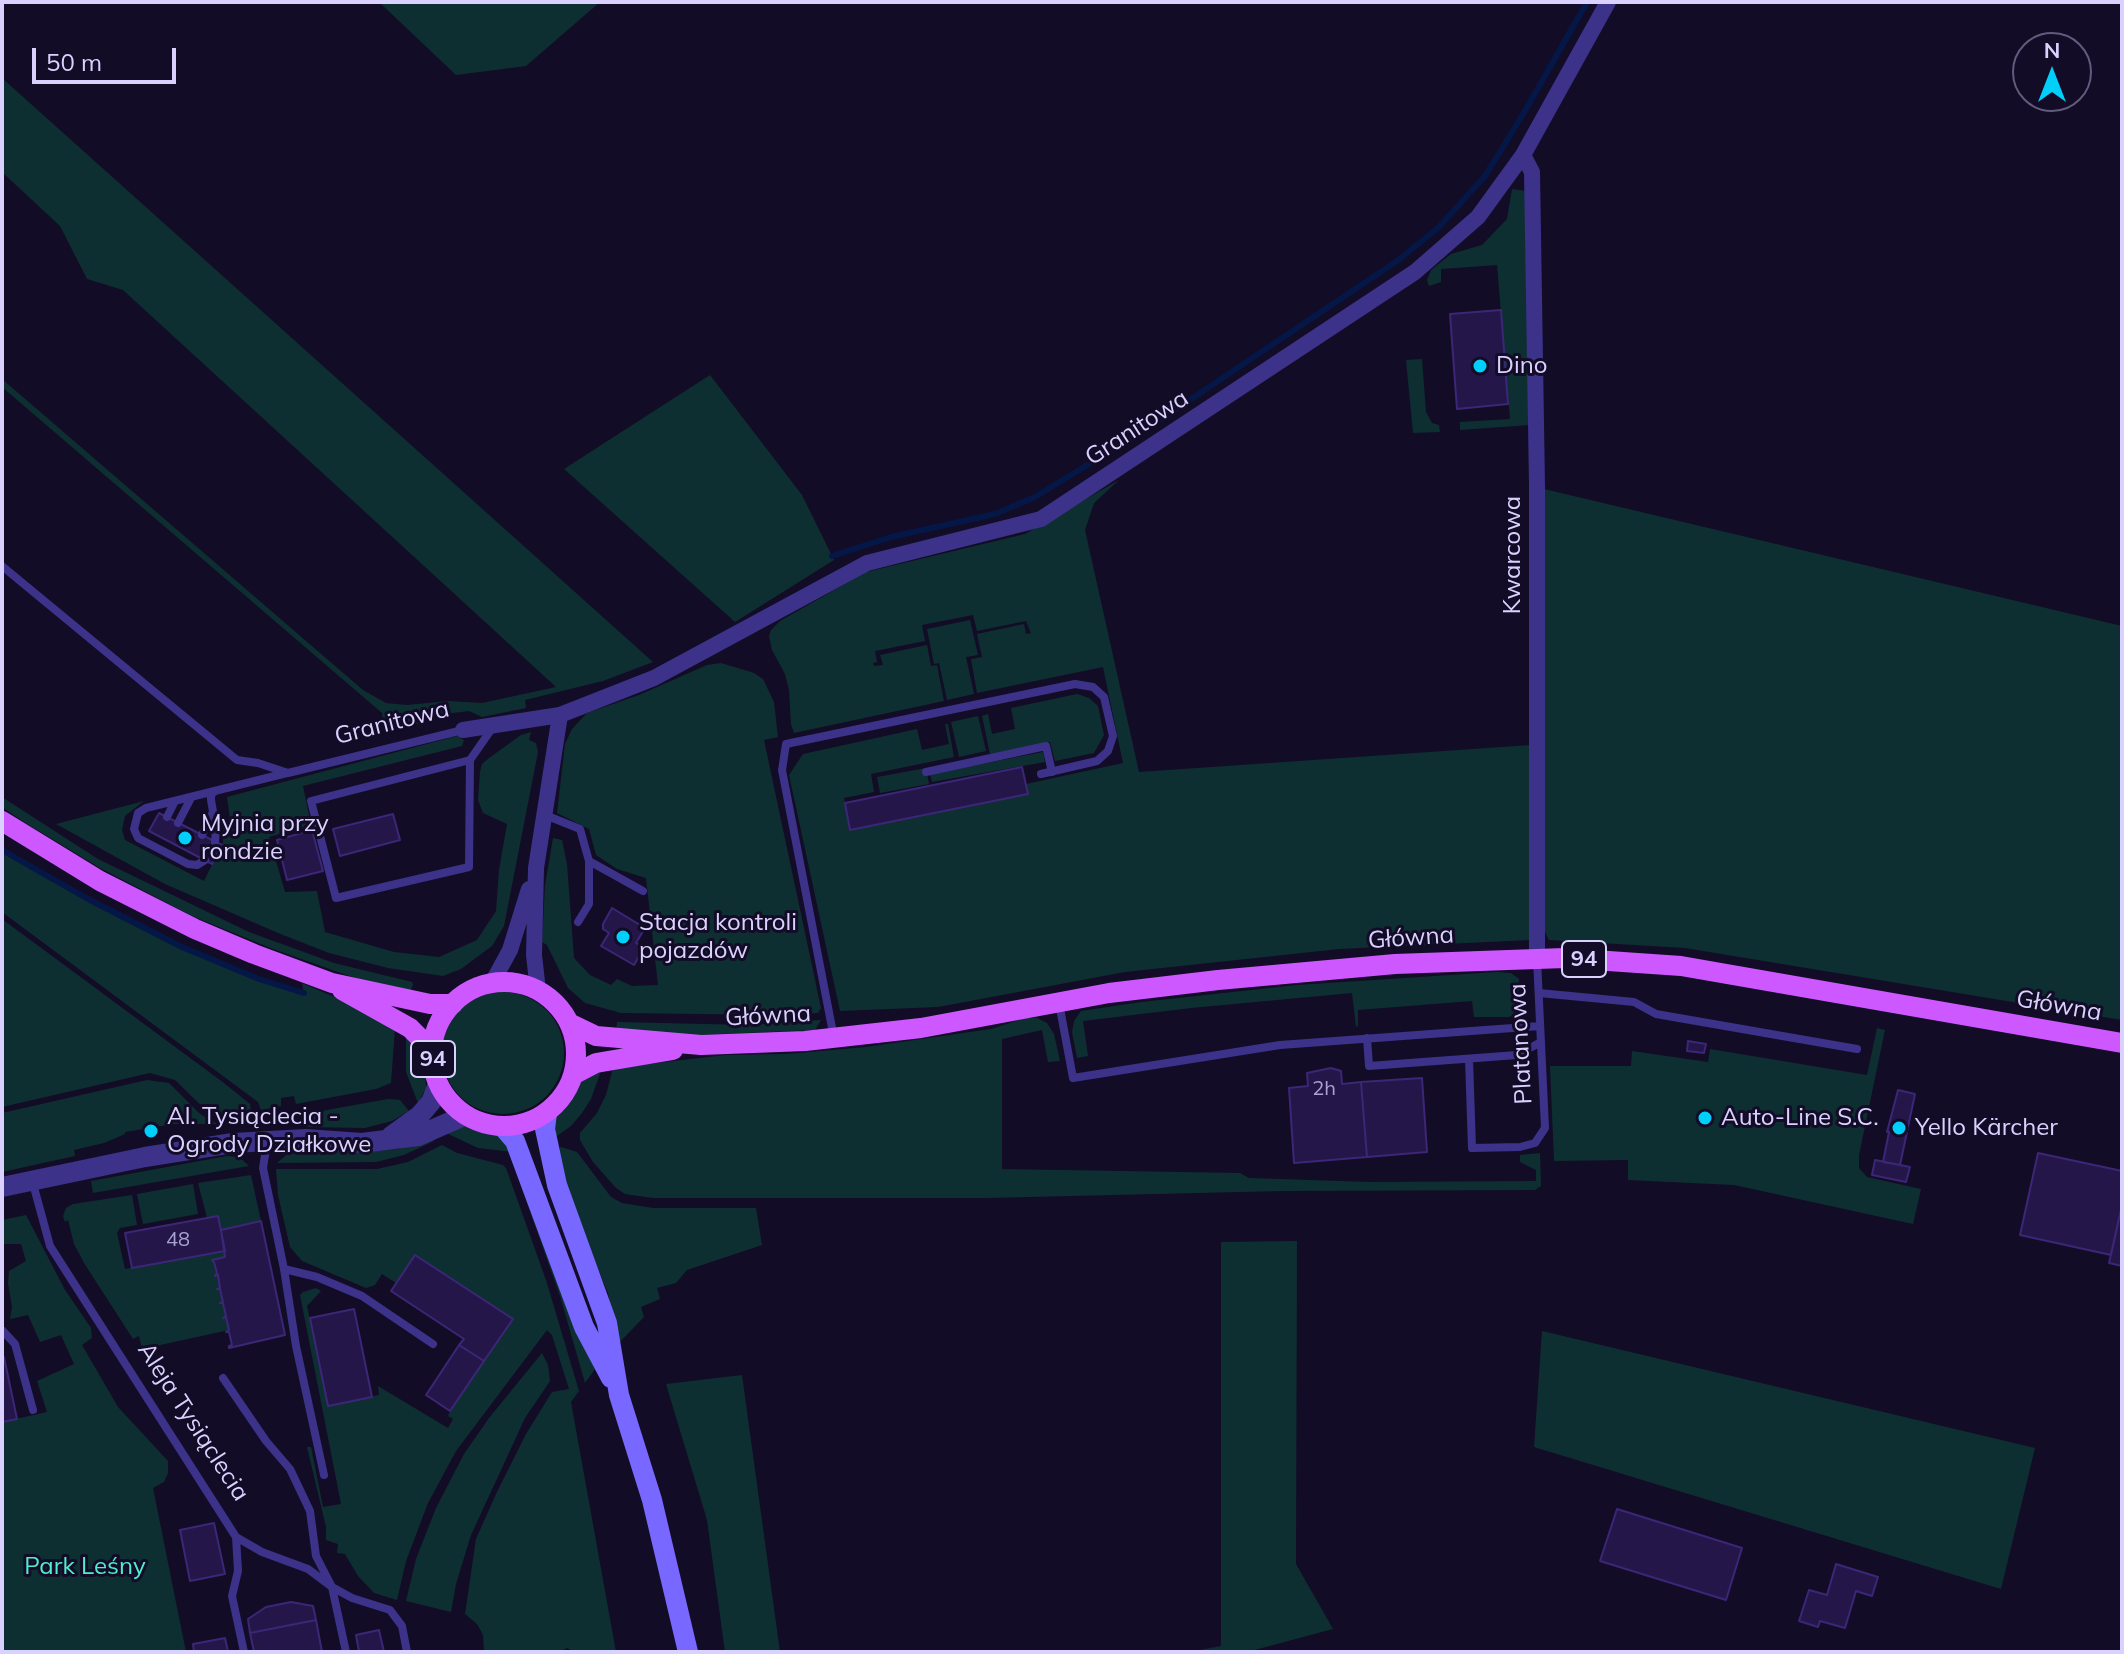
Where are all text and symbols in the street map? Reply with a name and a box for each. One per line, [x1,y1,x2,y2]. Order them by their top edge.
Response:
scale bar [36,32,180,82]
north arrow [2012,32,2092,112]
text: N [2044,36,2060,64]
text: 50 m [46,47,102,77]
place label: Dino [1496,352,1547,380]
marker: Dino [1471,357,1489,375]
street label: Granitowa [1080,384,1194,472]
street label: Kwarcowa [1499,496,1527,614]
street label: Granitowa [332,695,452,751]
place label: Myjnia przy rondzie [201,810,329,866]
marker: Myjnia przy rondzie [176,829,194,847]
place label: Stacja kontroli pojazdów [639,909,797,965]
street label: Główna [1367,921,1455,955]
marker: Stacja kontroli pojazdów [614,928,632,946]
road number: 94 [1562,941,1606,977]
street label: Platanowa [1503,983,1539,1105]
street label: Główna [2014,984,2104,1028]
street label: Główna [724,999,812,1033]
road number: 94 [411,1041,455,1077]
house number: 2h [1312,1077,1336,1101]
place label: Al. Tysiąclecia - Ogrody Działkowe [167,1103,371,1159]
place label: Auto-Line S.C. [1721,1104,1879,1132]
marker: Auto-Line S.C. [1696,1109,1714,1127]
place label: Yello Kärcher [1915,1114,2058,1142]
marker: Yello Kärcher [1890,1119,1908,1137]
marker: Al. Tysiąclecia - Ogrody Działkowe [142,1122,160,1140]
house number: 48 [166,1228,190,1252]
street label: Aleja Tysiąclecia [131,1337,255,1507]
park label: Park Leśny [24,1553,146,1581]

